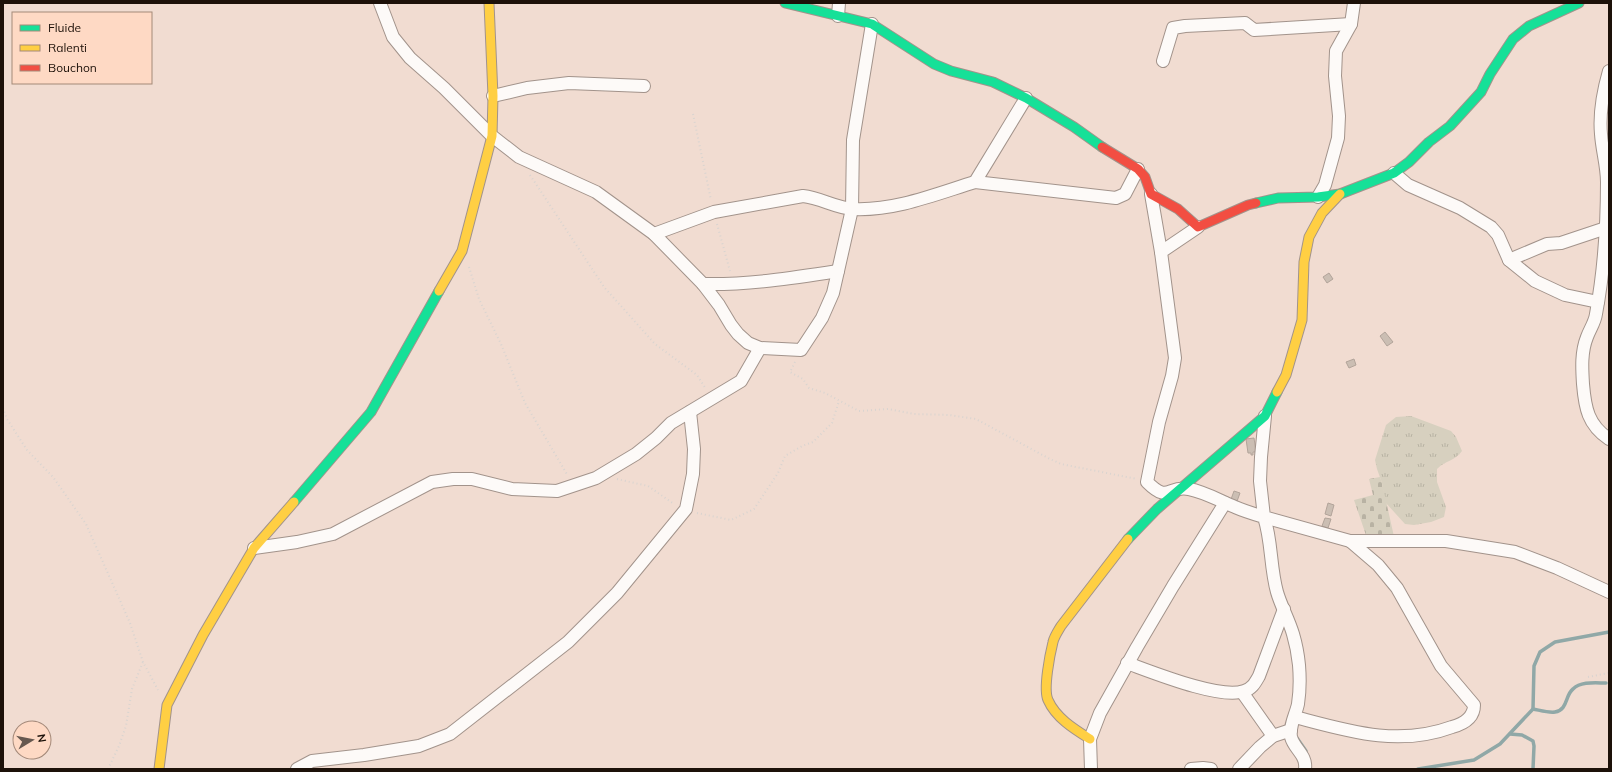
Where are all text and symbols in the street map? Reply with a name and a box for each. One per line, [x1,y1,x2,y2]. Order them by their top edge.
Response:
legend [12,12,152,84]
text: Fluide [48,20,81,35]
text: Ralenti [48,40,87,55]
text: Bouchon [48,60,97,75]
north arrow [12,720,52,760]
text: N [34,733,49,744]

